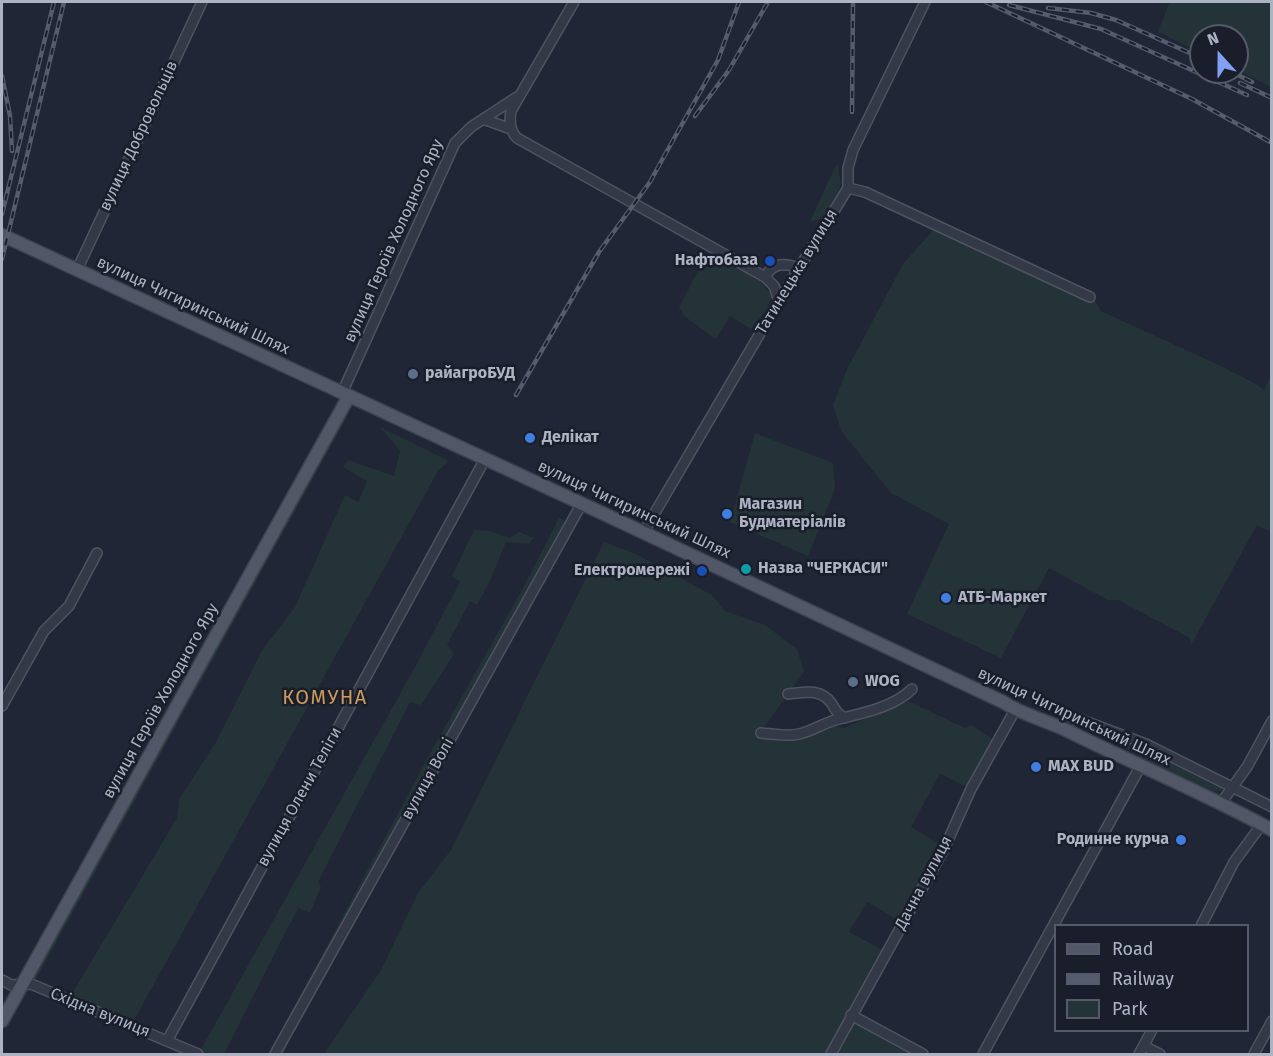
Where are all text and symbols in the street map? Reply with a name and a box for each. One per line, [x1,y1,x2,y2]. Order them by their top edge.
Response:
north arrow [1189,24,1249,84]
text: N [1205,28,1221,49]
street label: вулиця Добровольців [96,58,182,214]
street label: вулиця Героїв Холодного Яру [340,136,448,346]
street label: Татинецька вулиця [752,206,842,338]
place label: Нафтобаза [675,251,758,271]
street label: вулиця Чигиринський Шлях [94,253,292,359]
marker: Нафтобаза [763,254,777,268]
place label: райагроБУД [425,364,515,384]
marker: райагроБУД [406,367,420,381]
place label: Делікат [542,428,599,448]
marker: Делікат [523,431,537,445]
street label: вулиця Чигиринський Шлях [535,457,733,563]
place label: Магазин Будматеріалів [739,495,846,533]
marker: Магазин Будматеріалів [720,507,734,521]
place label: Назва "ЧЕРКАСИ" [758,559,888,579]
place label: Електромережі [574,561,690,581]
marker: Назва "ЧЕРКАСИ" [739,562,753,576]
marker: Електромережі [695,564,709,578]
place label: АТБ-Маркет [958,588,1047,608]
marker: АТБ-Маркет [939,591,953,605]
street label: вулиця Героїв Холодного Яру [99,600,223,802]
street label: вулиця Чигиринський Шлях [975,664,1173,770]
place label: WOG [865,672,900,692]
marker: WOG [846,675,860,689]
district label: КОМУНА [282,686,368,710]
street label: вулиця Олени Теліги [254,724,346,870]
street label: вулиця Волі [398,735,458,823]
place label: MAX BUD [1048,757,1114,777]
marker: MAX BUD [1029,760,1043,774]
place label: Родинне курча [1057,830,1169,850]
street label: Дачна вулиця [891,833,957,933]
marker: Родинне курча [1174,833,1188,847]
legend [1054,924,1249,1032]
text: Road [1112,938,1154,960]
text: Railway [1112,968,1174,990]
street label: Східна вулиця [47,984,153,1042]
text: Park [1112,998,1147,1020]

